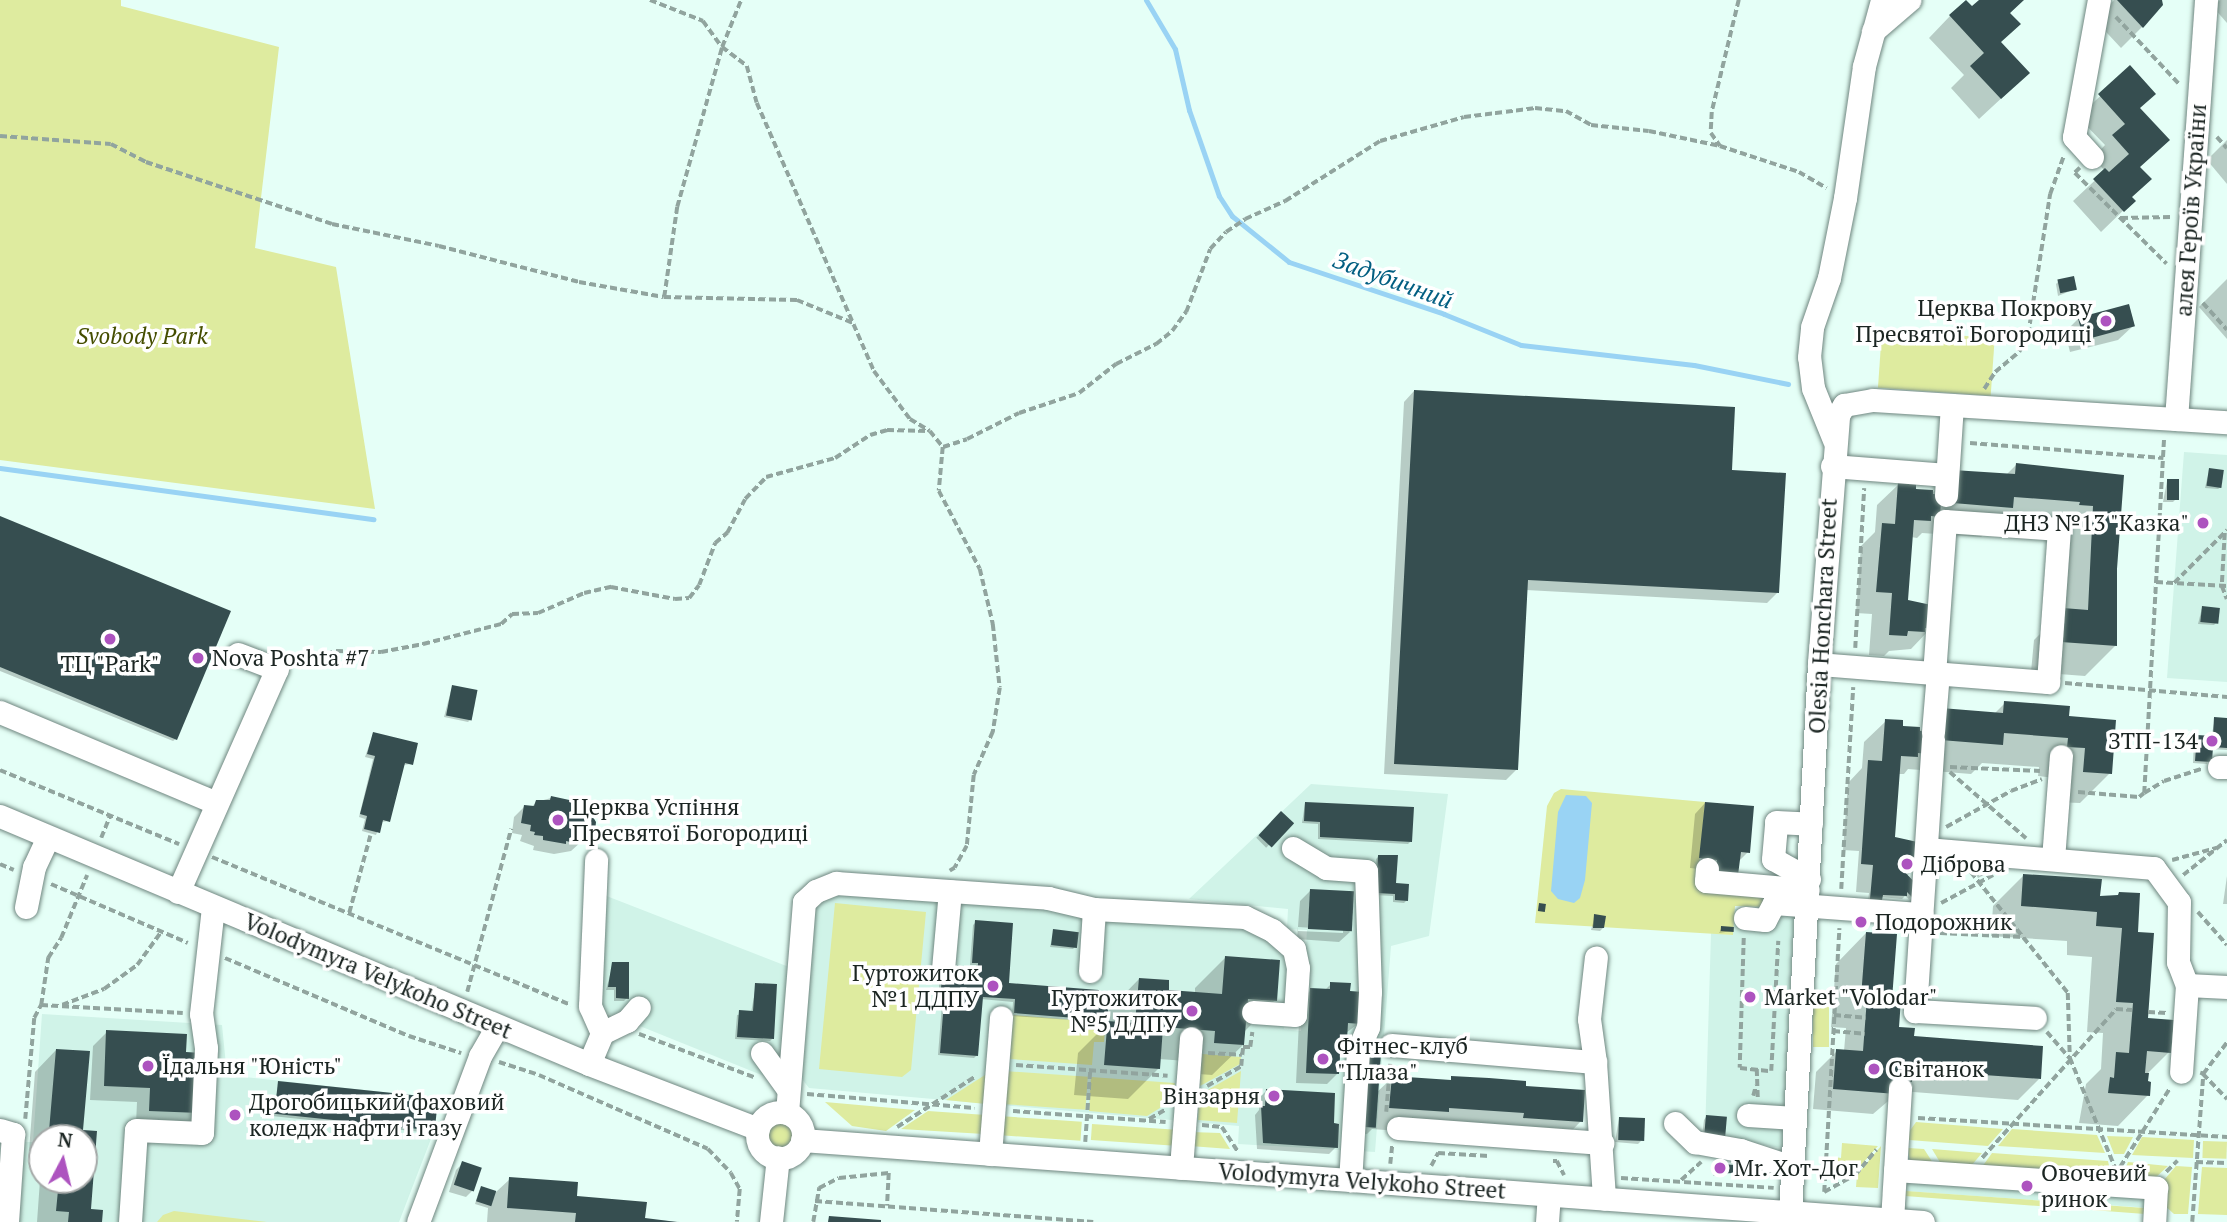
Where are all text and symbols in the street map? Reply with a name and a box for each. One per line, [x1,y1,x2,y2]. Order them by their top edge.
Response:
street label: алея Героїв України [2170,102,2212,318]
water label: Задубичний [1329,245,1457,315]
place label: Церква Покрову Пресвятої Богородиці [1856,294,2092,348]
marker: Церква Покрову Пресвятої Богородиці [2098,313,2114,329]
park label: Svobody Park [76,322,208,350]
street label: Olesia Honchara Street [1803,497,1843,735]
place label: ДНЗ №13 "Казка" [2003,509,2189,537]
marker: ДНЗ №13 "Казка" [2195,515,2211,531]
marker: ТЦ "Park" [102,631,118,647]
place label: Nova Poshta #7 [212,644,369,672]
place label: ТЦ "Park" [60,650,160,678]
marker: Nova Poshta #7 [190,650,206,666]
place label: ЗТП-134 [2108,727,2198,755]
marker: ЗТП-134 [2204,733,2220,749]
place label: Церква Успіння Пресвятої Богородиці [572,793,808,847]
marker: Церква Успіння Пресвятої Богородиці [550,812,566,828]
place label: Діброва [1921,850,2006,878]
marker: Діброва [1899,856,1915,872]
street label: Volodymyra Velykoho Street [240,907,516,1045]
place label: Подорожник [1875,908,2012,936]
marker: Подорожник [1853,914,1869,930]
place label: Гуртожиток №1 ДДПУ [852,959,979,1013]
marker: Гуртожиток №1 ДДПУ [985,978,1001,994]
place label: Market "Volodar" [1764,983,1938,1011]
place label: Гуртожиток №5 ДДПУ [1051,984,1178,1038]
marker: Market "Volodar" [1742,989,1758,1005]
marker: Гуртожиток №5 ДДПУ [1184,1003,1200,1019]
place label: Фітнес-клуб "Плаза" [1337,1032,1468,1086]
marker: Фітнес-клуб "Плаза" [1315,1051,1331,1067]
place label: Їдальня "Юність" [162,1052,343,1080]
place label: Світанок [1888,1055,1984,1083]
marker: Їдальня "Юність" [140,1058,156,1074]
marker: Світанок [1866,1061,1882,1077]
place label: Вінзарня [1163,1082,1260,1110]
place label: Дрогобицький фаховий коледж нафти і газу [249,1088,505,1142]
marker: Вінзарня [1266,1088,1282,1104]
marker: Дрогобицький фаховий коледж нафти і газу [227,1107,243,1123]
north arrow [28,1124,98,1194]
text: N [57,1126,74,1153]
place label: Mr. Хот-Дог [1734,1154,1859,1182]
street label: Volodymyra Velykoho Street [1217,1157,1507,1205]
place label: Овочевий ринок [2041,1159,2147,1213]
marker: Mr. Хот-Дог [1712,1160,1728,1176]
marker: Овочевий ринок [2019,1178,2035,1194]

